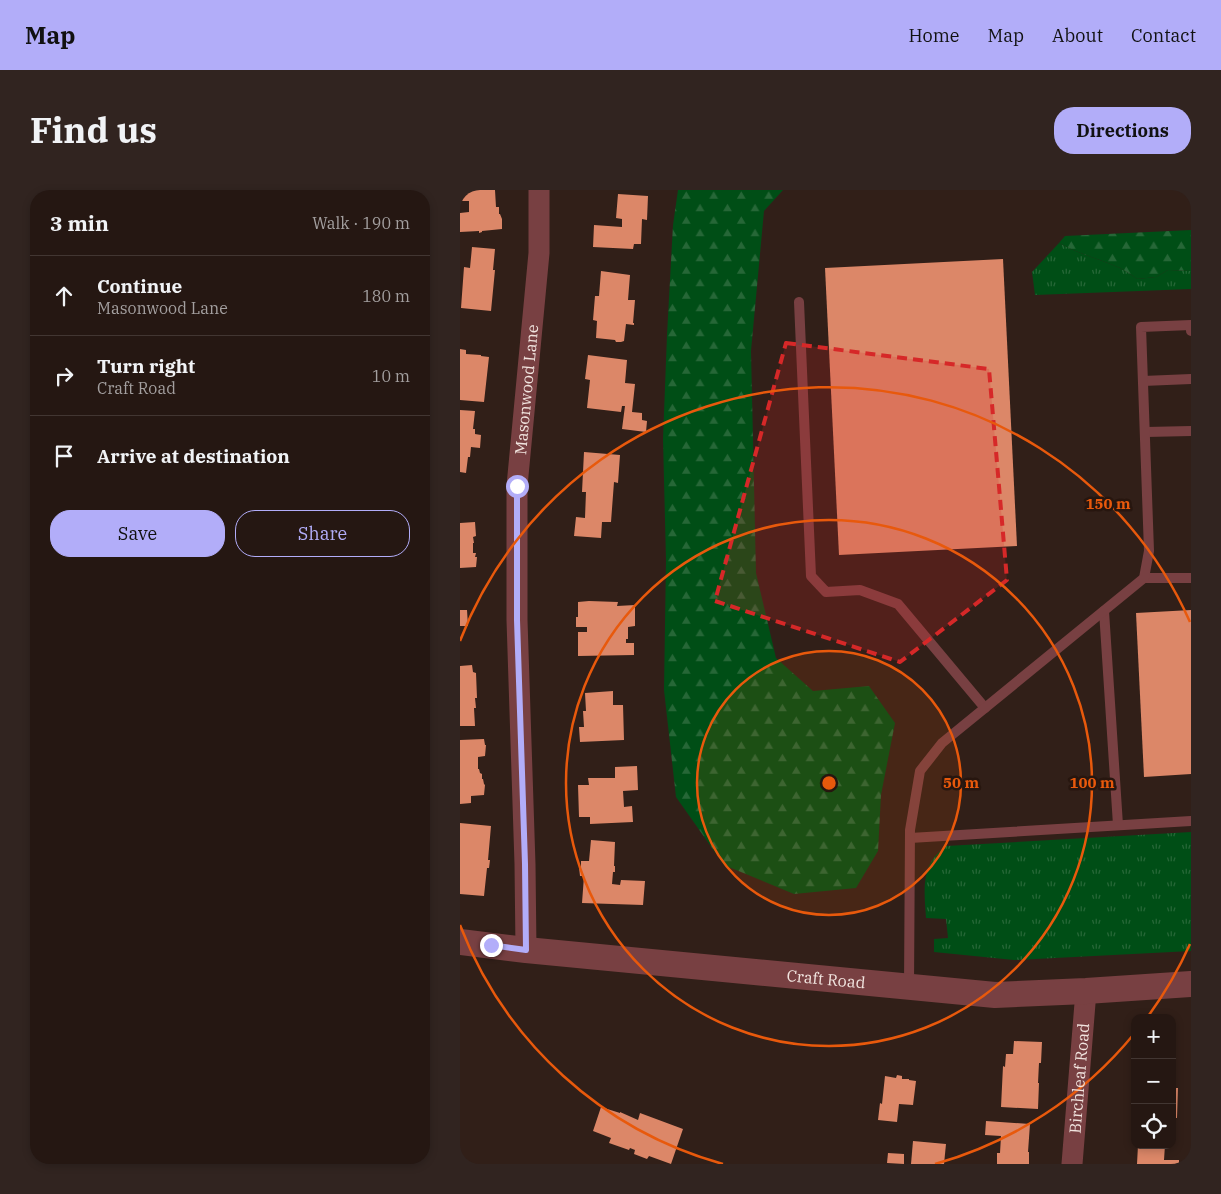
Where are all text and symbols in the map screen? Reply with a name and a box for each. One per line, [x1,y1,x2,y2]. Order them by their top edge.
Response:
text: Map [25,19,75,51]
text: Home [908,24,960,47]
text: Map [988,24,1024,47]
text: About [1052,24,1103,47]
text: Contact [1131,24,1196,47]
text: Find us [30,107,157,153]
button: Directions [1054,107,1191,154]
text: 3 min [50,209,109,237]
text: Walk · 190 m [312,213,410,233]
text: Continue [97,274,182,298]
icon: ahead [50,282,78,310]
text: 180 m [362,286,410,306]
text: Masonwood Lane [97,298,228,318]
street label: Masonwood Lane [510,323,542,456]
text: Turn right [97,354,195,378]
icon: right [50,362,78,390]
text: 10 m [372,366,410,386]
text: Craft Road [97,378,176,398]
icon: arrive [50,442,78,470]
text: Arrive at destination [97,444,290,468]
route start [506,475,529,498]
text: 150 m [1085,494,1131,513]
button: Save [50,510,225,557]
button: Share [235,510,410,557]
text: 50 m [943,773,979,792]
text: 100 m [1069,773,1115,792]
centre of rings [820,774,838,792]
route end [480,934,503,957]
street label: Craft Road [786,965,867,993]
map controls [1131,1014,1176,1149]
button: + [1131,1014,1176,1059]
street label: Birchleaf Road [1065,1022,1093,1134]
button: − [1131,1059,1176,1104]
button: locate [1131,1104,1176,1149]

